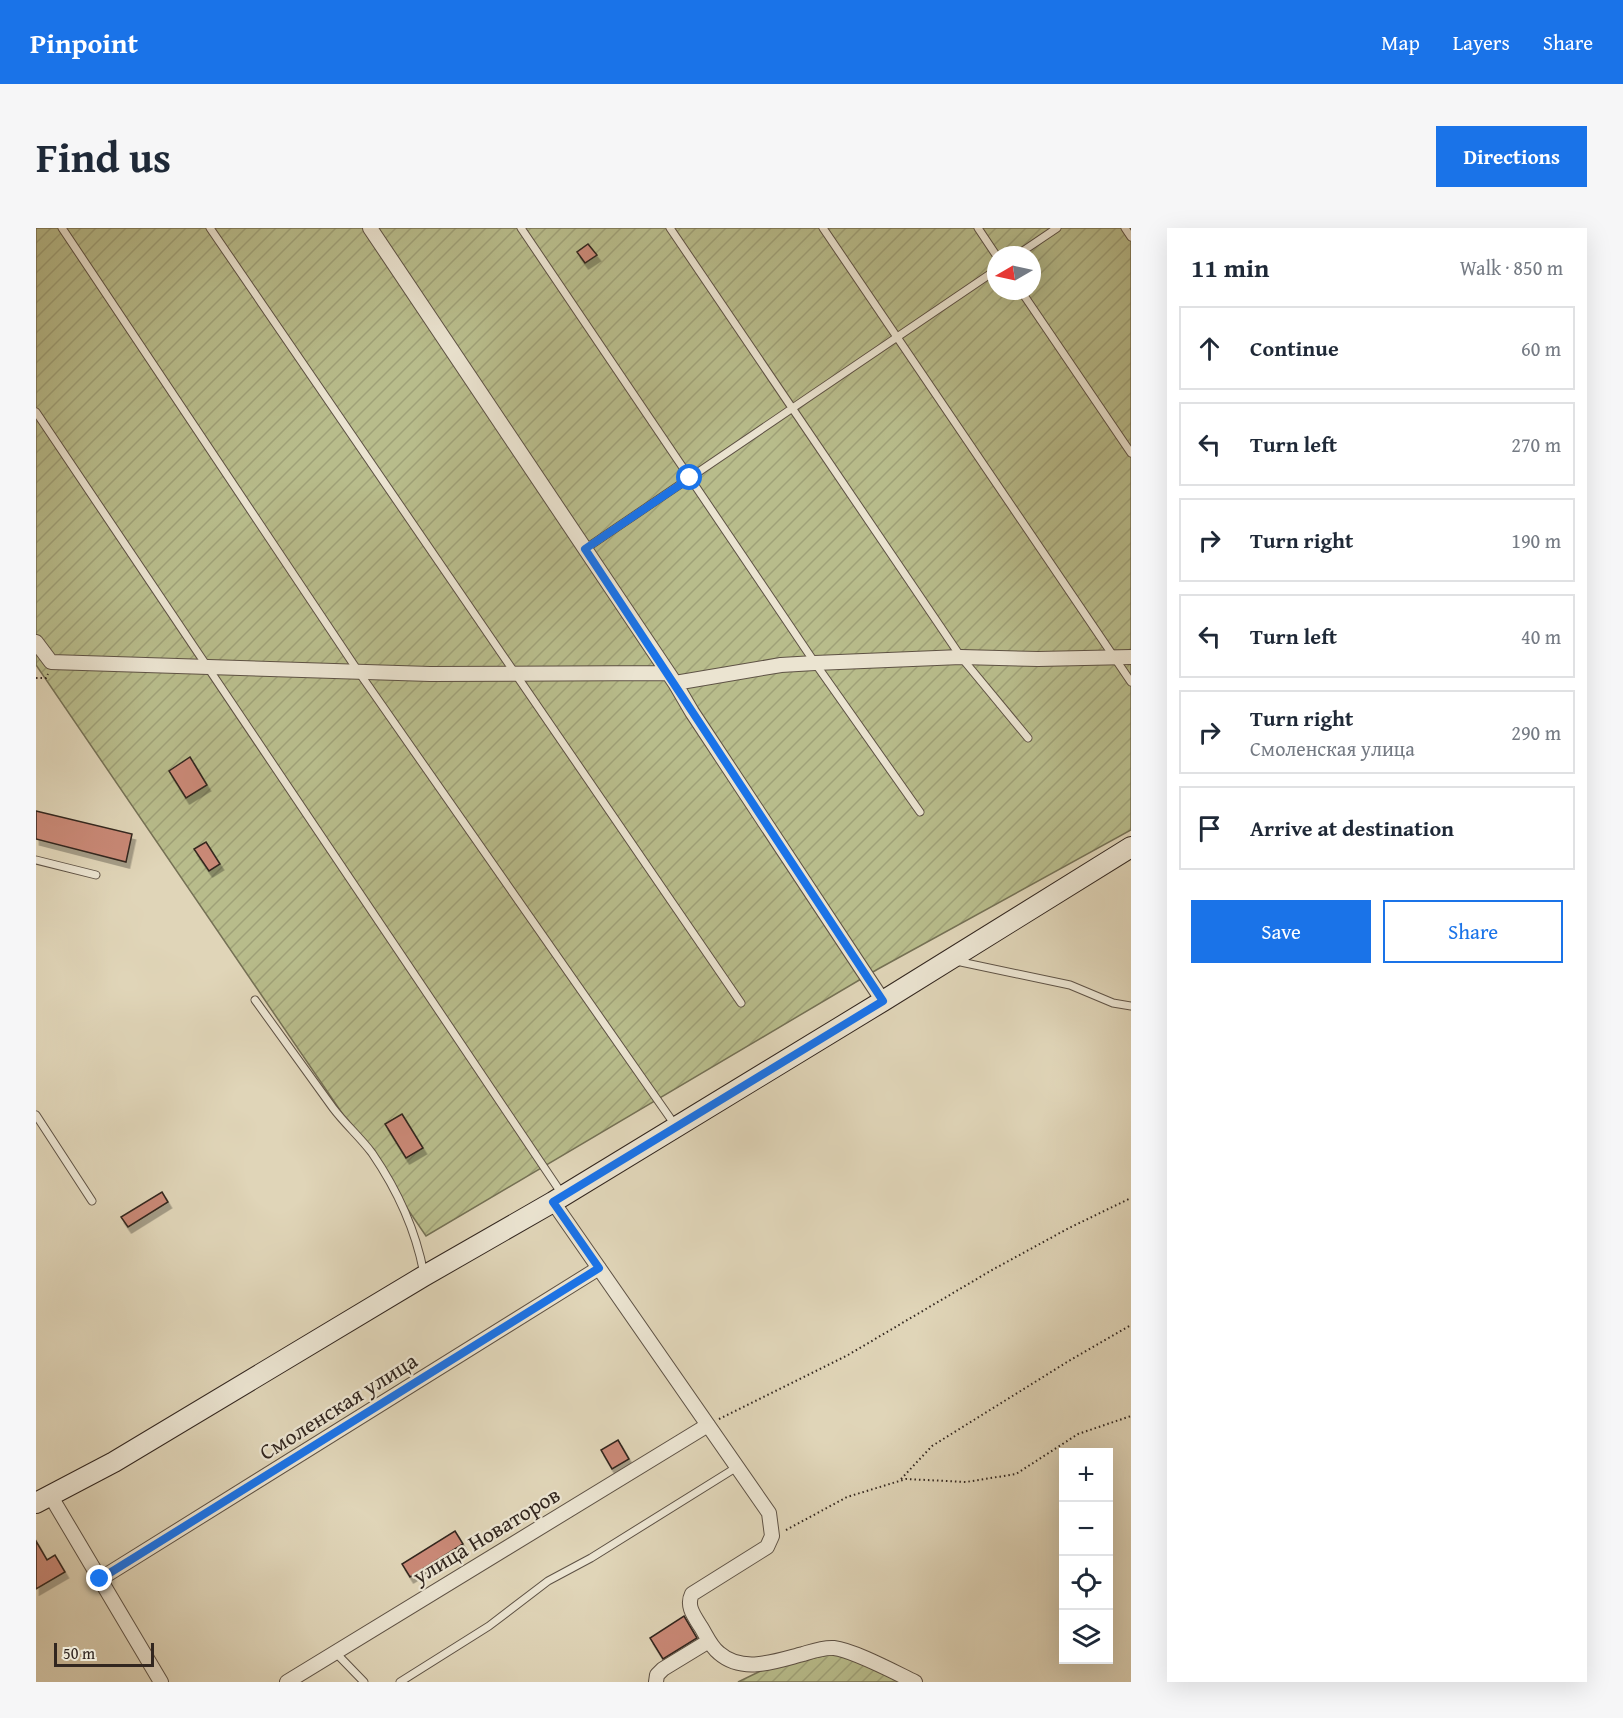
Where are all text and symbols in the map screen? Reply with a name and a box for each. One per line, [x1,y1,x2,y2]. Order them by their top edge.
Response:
text: Pinpoint [30,22,138,63]
text: Map [1381,27,1420,58]
text: Layers [1453,27,1510,58]
text: Share [1543,27,1593,58]
text: Find us [36,126,171,187]
button: Directions [1436,126,1587,187]
north arrow [987,246,1041,300]
text: 11 min [1191,248,1269,287]
text: Walk · 850 m [1460,253,1563,282]
icon: ahead [1193,332,1226,365]
text: Continue [1250,332,1339,364]
text: 60 m [1521,334,1561,363]
icon: left [1193,428,1226,461]
text: Turn left [1250,428,1337,460]
text: 270 m [1511,430,1561,459]
route start [676,464,702,490]
icon: right [1193,524,1226,557]
text: Turn right [1250,524,1353,556]
text: 190 m [1511,526,1561,555]
icon: left [1193,620,1226,653]
text: Turn left [1250,620,1337,652]
text: 40 m [1521,622,1561,651]
text: Turn right [1250,702,1353,734]
icon: right [1193,716,1226,749]
text: 290 m [1511,718,1561,747]
text: Смоленская улица [1250,734,1415,763]
icon: arrive [1193,812,1226,845]
text: Arrive at destination [1250,812,1454,844]
button: Save [1191,900,1371,963]
button: Share [1383,900,1563,963]
street label: Смоленская улица [253,1344,424,1468]
map controls [1059,1448,1113,1664]
button: + [1059,1448,1113,1502]
street label: улица Новаторов [405,1478,566,1592]
button: − [1059,1502,1113,1556]
button: locate [1059,1556,1113,1610]
route end [86,1565,112,1591]
button: layers [1059,1610,1113,1664]
scale bar [54,1640,154,1668]
text: 50 m [63,1641,95,1665]

